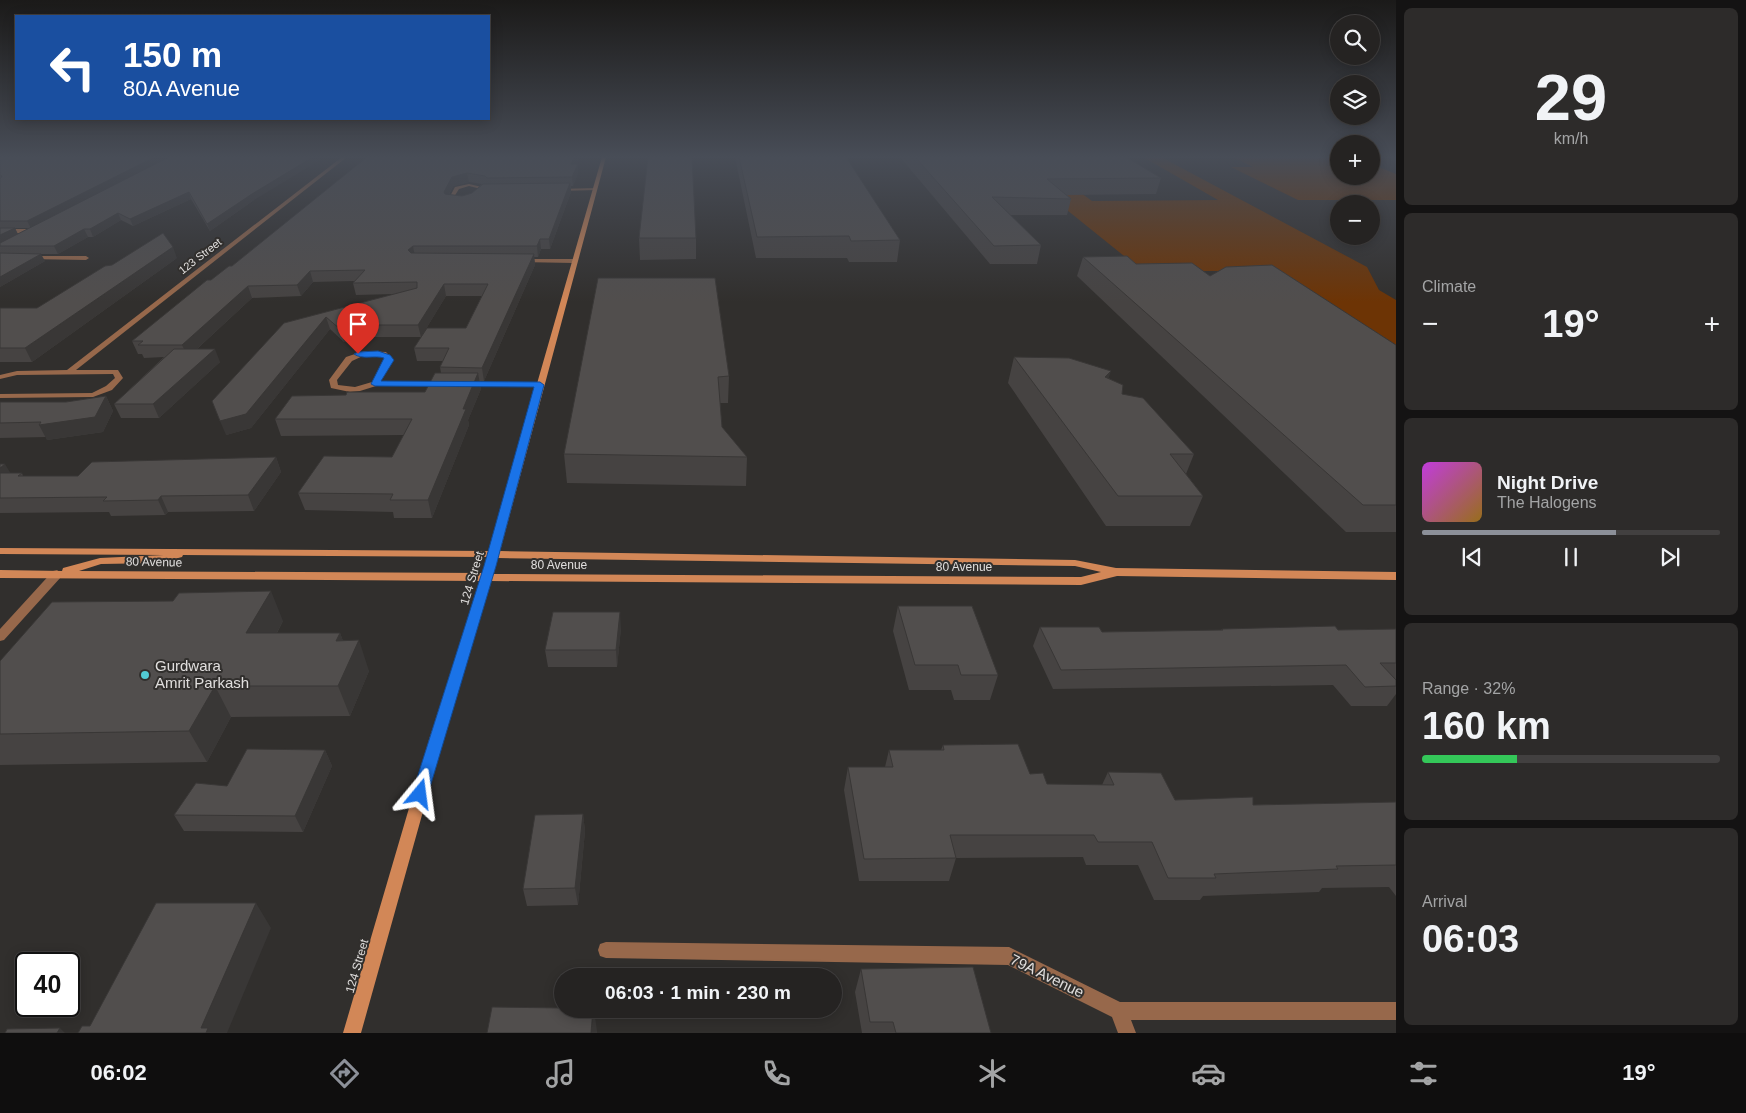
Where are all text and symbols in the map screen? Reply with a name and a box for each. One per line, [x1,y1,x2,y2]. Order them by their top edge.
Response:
map controls [1330,15,1380,245]
button: search [1330,15,1380,65]
icon: left [40,35,105,100]
text: 150 m [123,35,222,74]
text: 29 [1535,61,1607,134]
button: layers [1330,75,1380,125]
text: 80A Avenue [123,76,240,101]
text: km/h [1554,130,1588,147]
button: + [1330,135,1380,185]
button: − [1330,195,1380,245]
street label: 123 Street [176,236,224,276]
text: Climate [1422,278,1476,295]
pin [337,303,379,354]
text: 19° [1542,303,1600,345]
text: − [1422,308,1438,339]
text: + [1704,308,1720,339]
icon: arrive [344,310,372,338]
text: Night Drive [1497,472,1598,493]
text: The Halogens [1497,494,1597,511]
icon: previous [1458,543,1486,571]
icon: pause [1557,543,1585,571]
icon: next [1656,543,1684,571]
street label: 124 Street [457,549,487,607]
street label: 80 Avenue [126,555,183,569]
street label: 80 Avenue [531,558,588,572]
street label: 80 Avenue [936,560,993,574]
place label: Gurdwara Amrit Parkash [155,657,249,691]
marker: Gurdwara Amrit Parkash [139,669,151,681]
text: Range · 32% [1422,680,1515,697]
text: 160 km [1422,705,1551,747]
position arrow [393,767,445,819]
text: Arrival [1422,893,1467,910]
text: 06:03 [1422,918,1519,960]
street label: 124 Street [343,937,372,995]
street label: 79A Avenue [1008,950,1087,1001]
speed limit sign: 40 [15,952,80,1017]
text: 06:03 · 1 min · 230 m [605,982,791,1003]
icon: directions [327,1056,362,1091]
icon: music [543,1056,578,1091]
icon: phone [759,1056,794,1091]
icon: climate [975,1056,1010,1091]
icon: car [1191,1056,1226,1091]
icon: filters [1406,1056,1441,1091]
text: 06:02 [90,1060,147,1085]
text: 19° [1622,1060,1656,1085]

